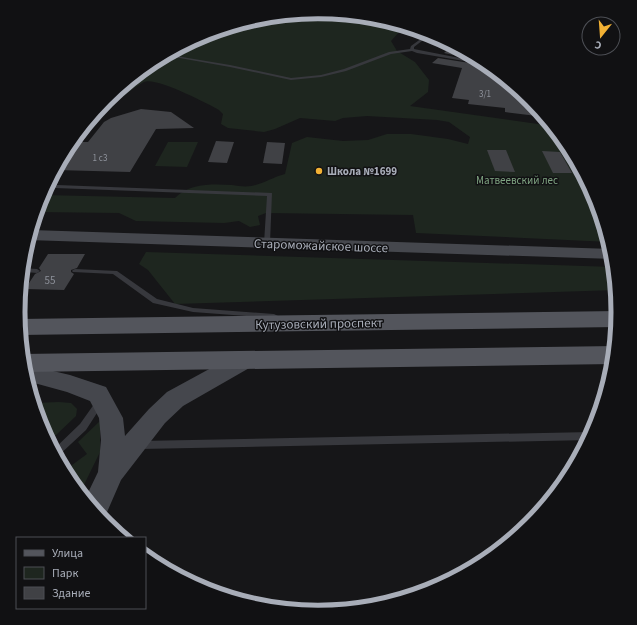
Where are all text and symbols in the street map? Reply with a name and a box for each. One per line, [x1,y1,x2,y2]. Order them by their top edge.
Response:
north arrow [581,16,621,56]
text: С [592,37,603,53]
house number: 3/1 [479,88,491,101]
house number: 1 с3 [93,152,108,165]
place label: Школа №1699 [327,164,397,179]
marker: Школа №1699 [314,166,324,176]
park label: Матвеевский лес [476,173,558,188]
street label: Староможайское шоссе [254,235,388,257]
house number: 55 [45,273,55,288]
street label: Кутузовский проспект [255,314,383,334]
legend [16,537,146,609]
text: Улица [52,545,83,562]
text: Парк [52,565,78,582]
text: Здание [52,585,91,602]

